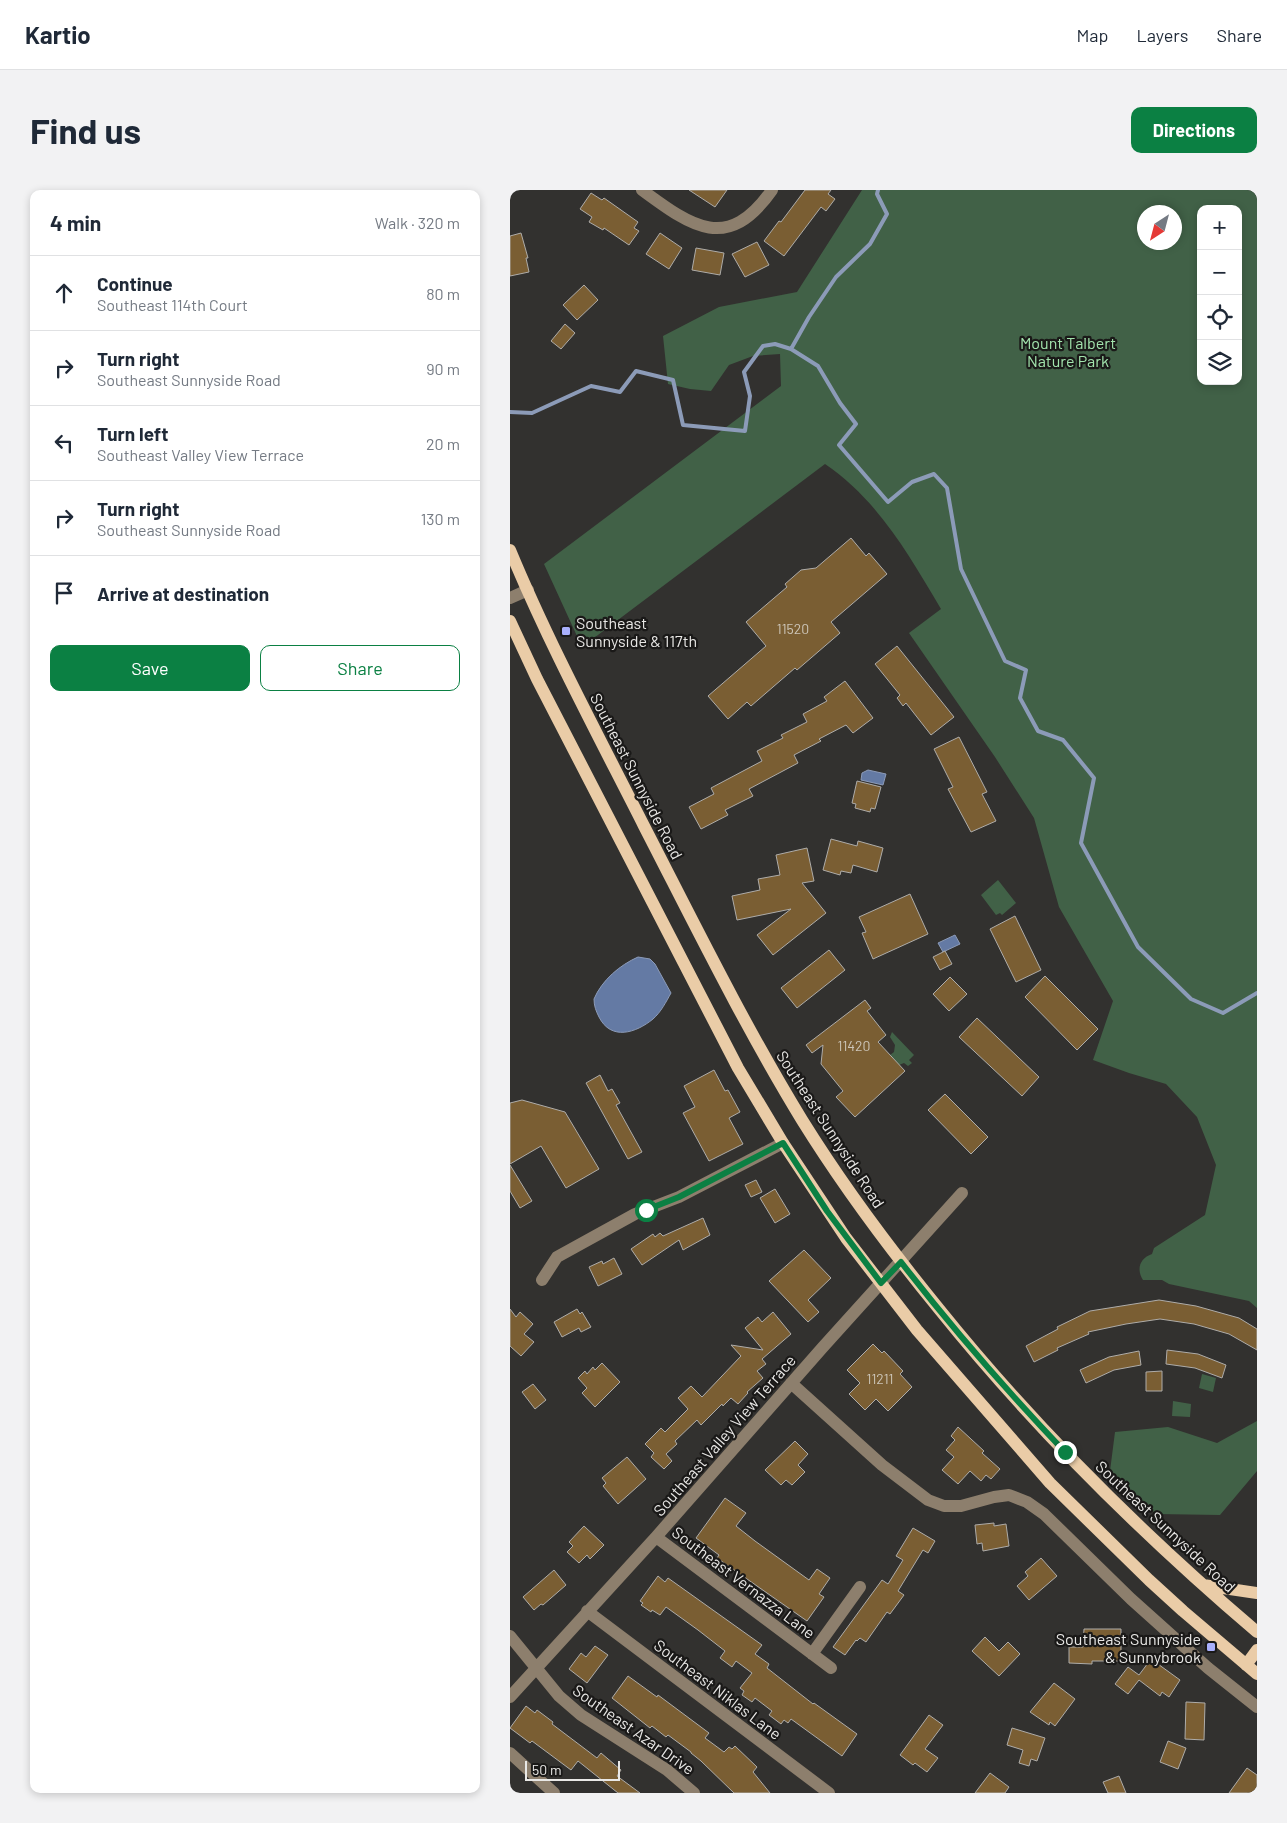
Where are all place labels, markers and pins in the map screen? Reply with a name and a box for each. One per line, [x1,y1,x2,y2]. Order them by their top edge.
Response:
place label: Southeast Sunnyside & 117th [576,613,697,650]
marker: Southeast Sunnyside & 117th [560,625,572,637]
place label: Southeast Sunnyside & Sunnybrook [1056,1629,1201,1666]
marker: Southeast Sunnyside & Sunnybrook [1205,1641,1217,1653]

